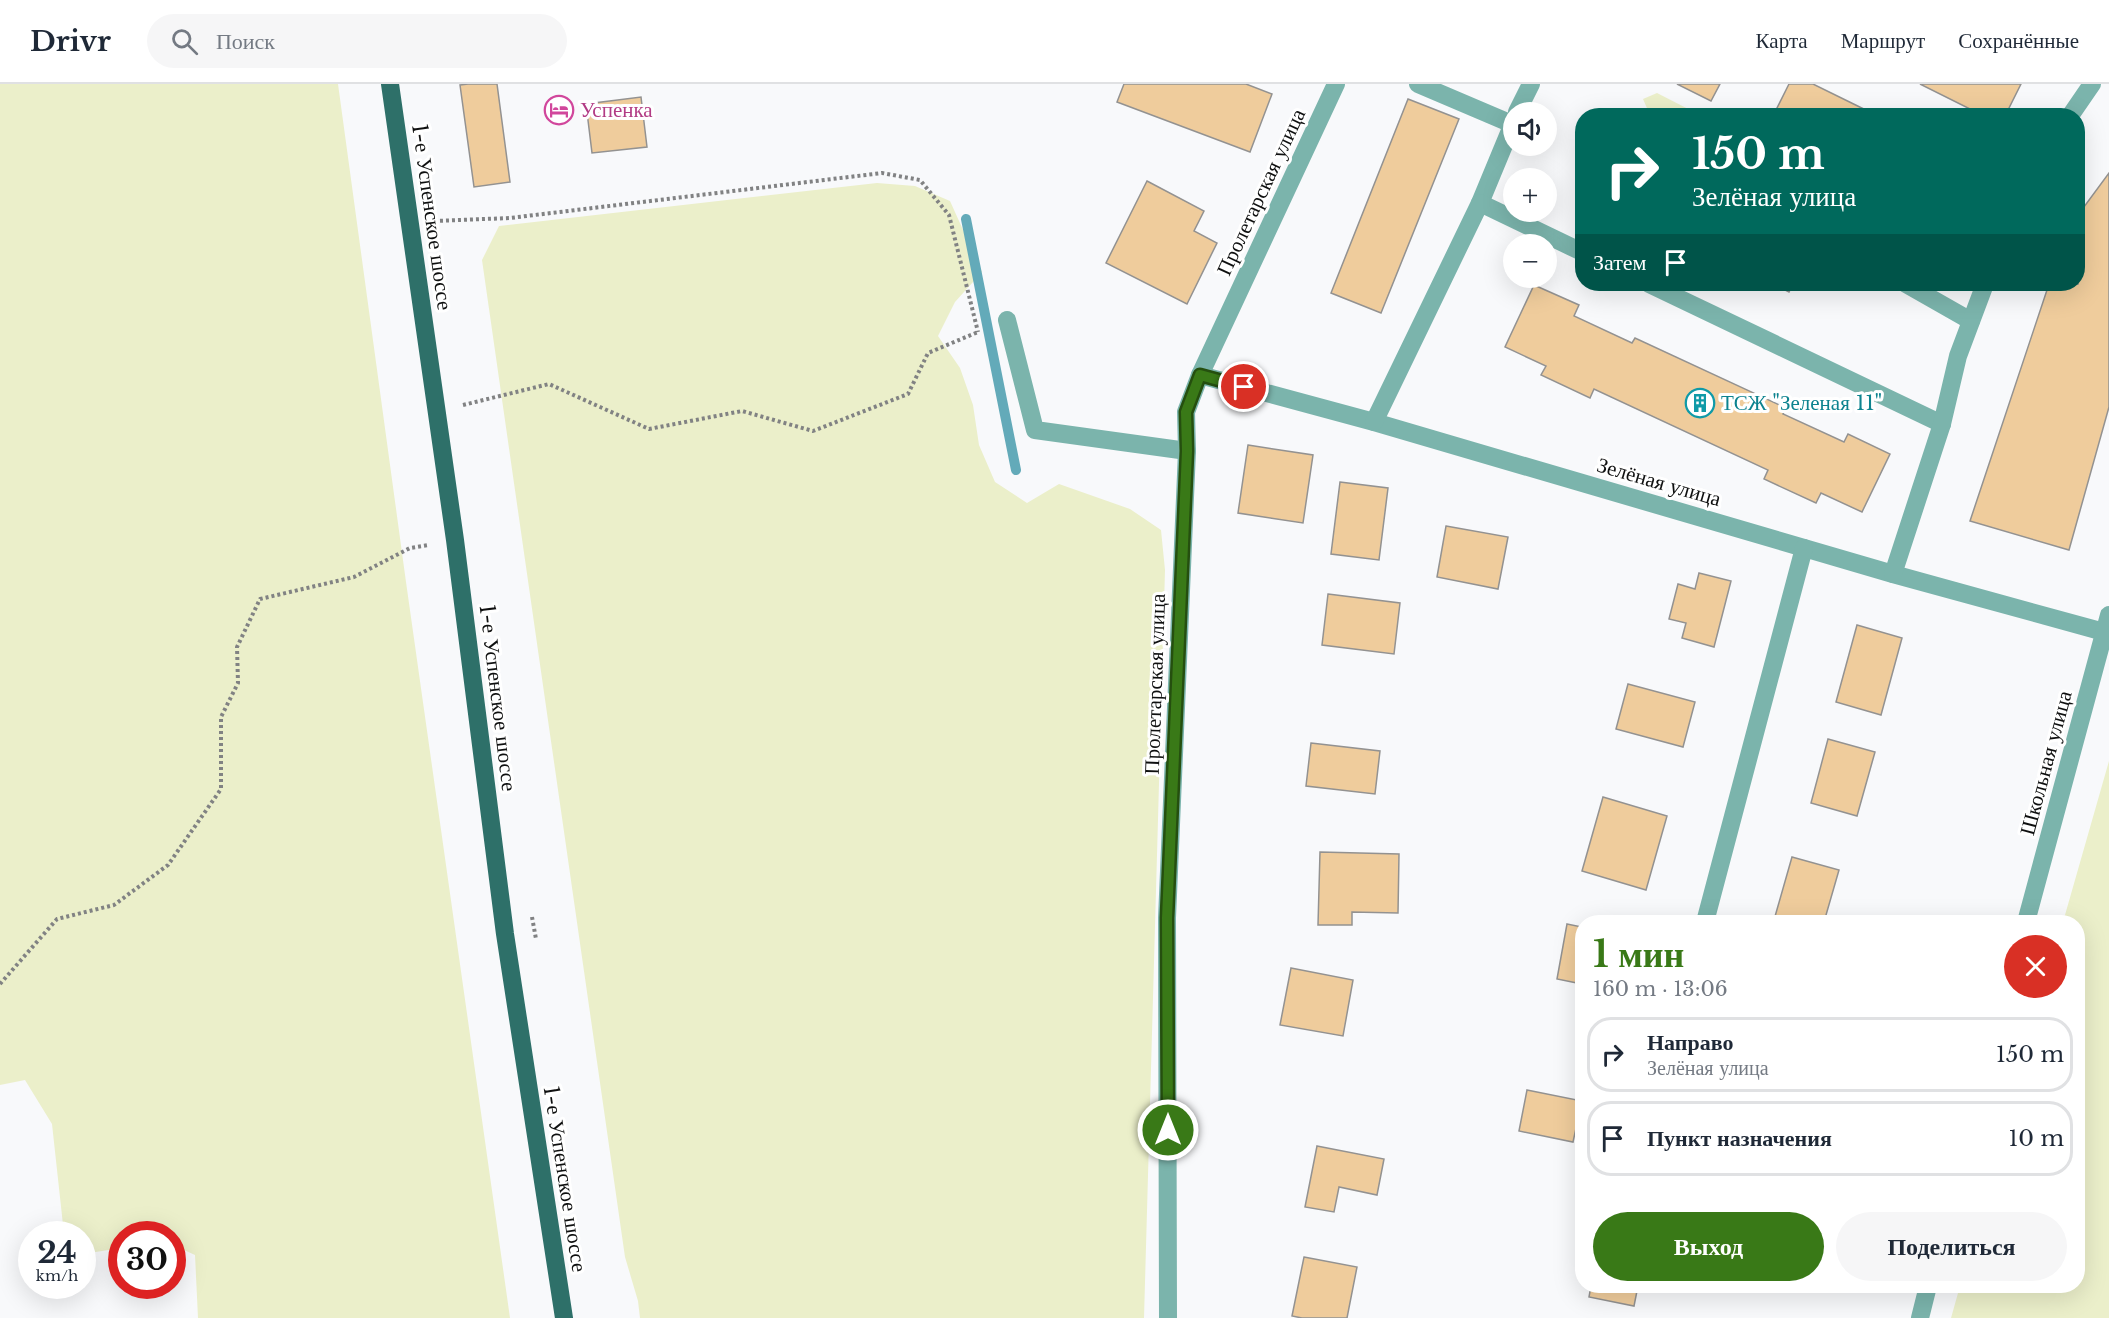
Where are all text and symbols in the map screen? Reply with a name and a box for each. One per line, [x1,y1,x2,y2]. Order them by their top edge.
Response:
search box [147,14,567,68]
text: Drivr [30,24,111,59]
icon: search [168,25,201,58]
text: Поиск [216,28,275,55]
text: Карта [1756,28,1808,54]
text: Маршрут [1841,28,1925,54]
text: Сохранённые [1958,28,2079,54]
hotel icon: Успенка [543,94,575,126]
place label: Успенка [580,97,653,123]
map controls [1503,102,1557,288]
button: sound [1503,102,1557,156]
street label: Пролетарская улица [1211,104,1311,280]
street label: 1-е Успенское шоссе [406,122,458,312]
text: 150 m [1692,128,1825,180]
icon: right [1593,132,1671,210]
button: + [1503,168,1557,222]
text: Зелёная улица [1692,180,1856,213]
button: − [1503,234,1557,288]
icon: arrive [1659,246,1692,279]
text: Затем [1593,249,1647,276]
pin [1218,361,1269,412]
icon: arrive [1227,370,1260,403]
building icon: ТСЖ "Зеленая 11" [1684,387,1716,419]
place label: ТСЖ "Зеленая 11" [1721,390,1882,416]
street label: Зелёная улица [1594,452,1725,512]
street label: Пролетарская улица [1139,592,1171,775]
street label: 1-е Успенское шоссе [474,603,522,793]
street label: Школьная улица [2014,687,2078,838]
text: 1 мин [1593,932,1684,977]
button: close [2004,935,2067,998]
text: 160 m · 13:06 [1593,977,1728,1001]
text: Направо [1647,1029,1733,1056]
icon: right [1596,1038,1629,1071]
text: 150 m [1996,1041,2064,1068]
text: Зелёная улица [1647,1056,1769,1080]
street label: 1-е Успенское шоссе [537,1084,593,1274]
position arrow [1136,1098,1200,1162]
icon: arrive [1596,1122,1629,1155]
text: Пункт назначения [1647,1125,1832,1152]
text: 10 m [2009,1125,2064,1152]
button: Выход [1593,1212,1824,1281]
button: Поделиться [1836,1212,2067,1281]
speed limit sign: 30 [108,1221,186,1299]
text: 24 [37,1234,77,1271]
text: km/h [36,1266,78,1285]

